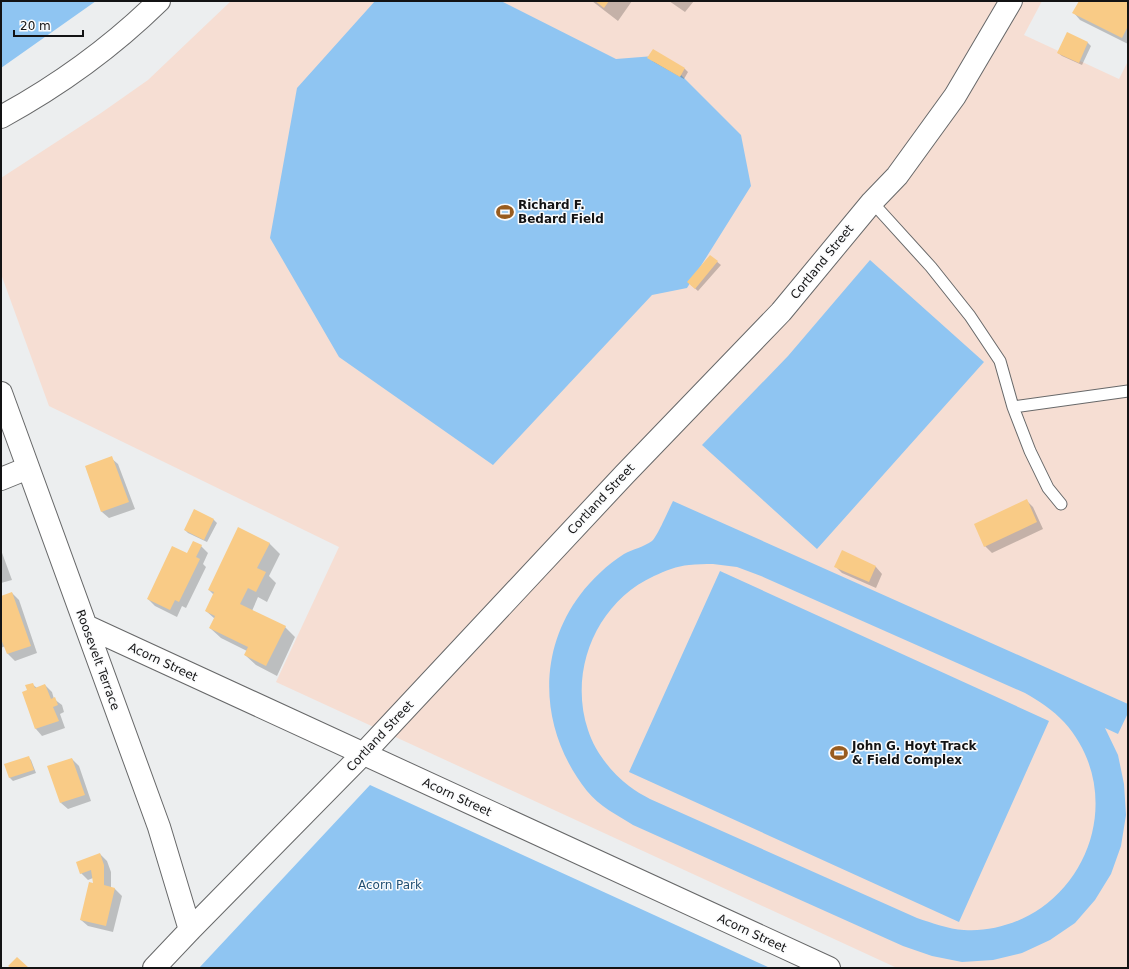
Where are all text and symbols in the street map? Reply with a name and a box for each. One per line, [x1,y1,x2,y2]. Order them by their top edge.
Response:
scale bar [14,12,83,38]
text: 20 m [20,19,51,33]
place label: Richard F. Bedard Field [518,198,604,226]
sports icon: Richard F. Bedard Field [495,202,515,222]
street label: Cortland Street [788,222,856,302]
street label: Cortland Street [565,461,638,537]
street label: Roosevelt Terrace [73,608,123,712]
street label: Acorn Street [126,640,200,684]
street label: Cortland Street [344,698,417,774]
place label: John G. Hoyt Track & Field Complex [851,739,978,767]
sports icon: John G. Hoyt Track & Field Complex [829,743,849,763]
street label: Acorn Street [420,775,494,819]
park label: Acorn Park [358,878,422,892]
street label: Acorn Street [715,911,789,955]

